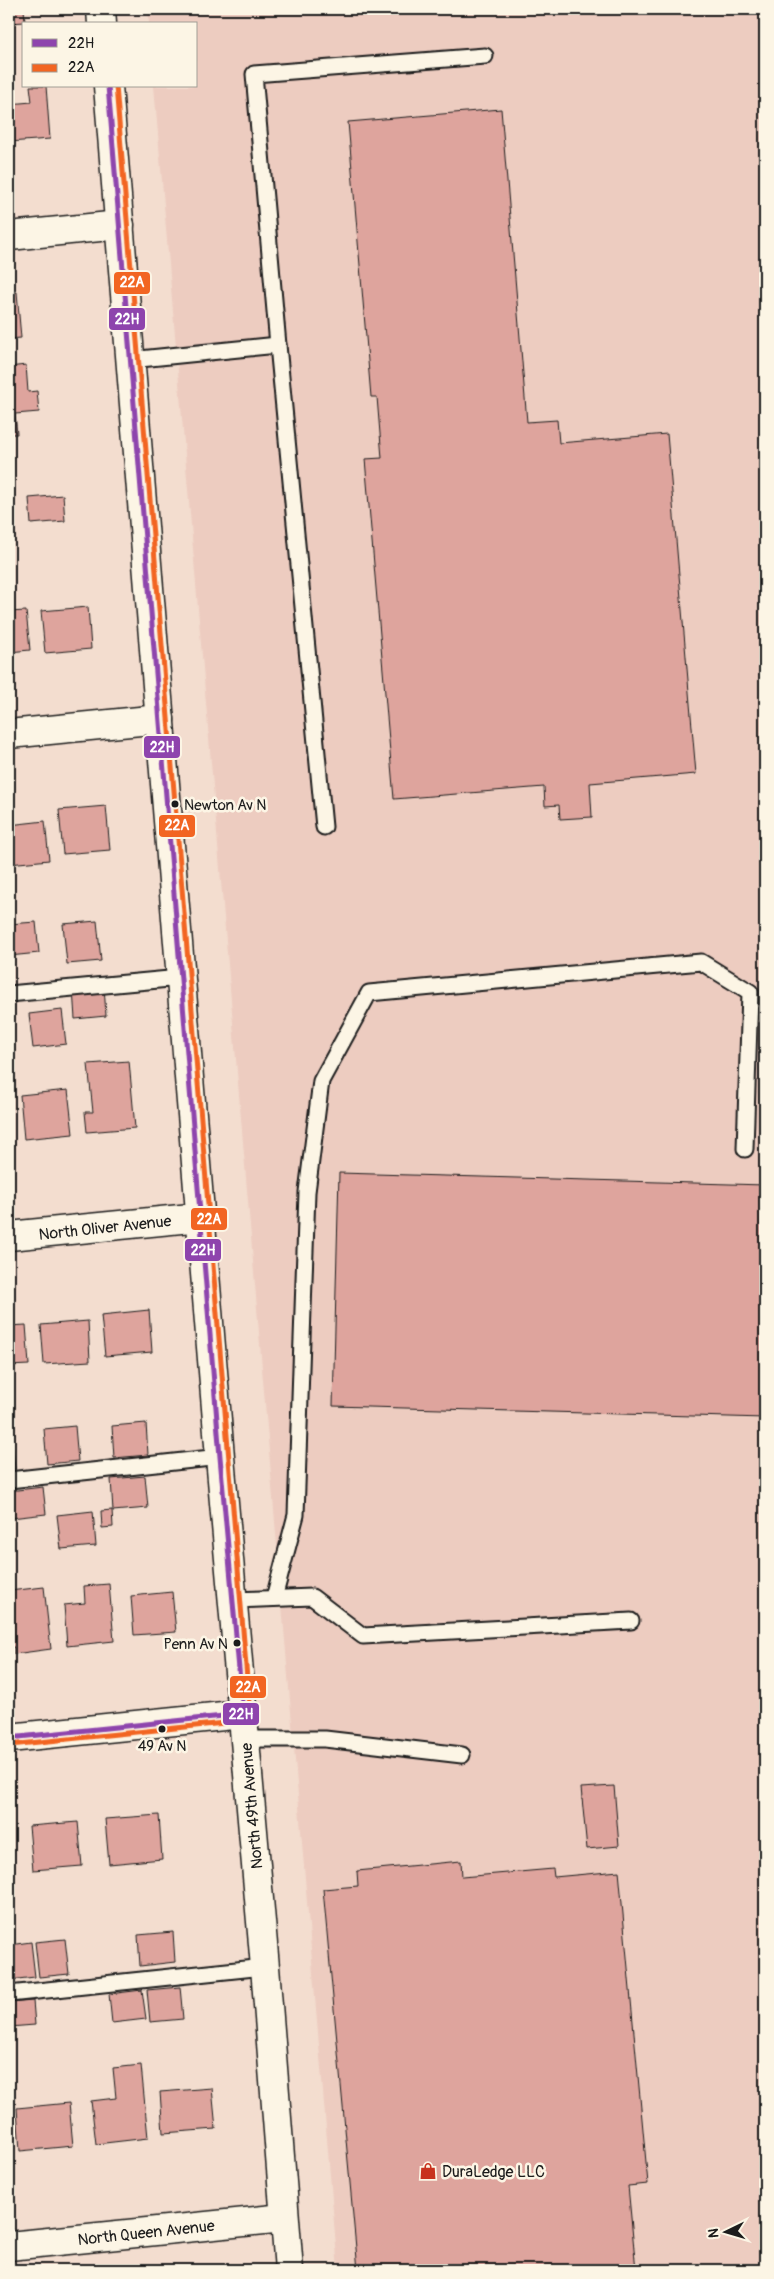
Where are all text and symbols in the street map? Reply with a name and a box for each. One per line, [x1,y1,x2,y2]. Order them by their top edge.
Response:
legend [22,22,198,88]
text: 22H [68,34,94,53]
text: 22A [68,58,95,77]
line badge: 22A [113,271,151,295]
text: 22A [120,274,144,291]
line badge: 22H [108,307,146,331]
text: 22H [115,311,139,328]
line badge: 22H [143,735,181,759]
text: 22H [150,739,174,756]
place label: Newton Av N [184,796,266,815]
marker: Newton Av N [170,799,180,809]
line badge: 22A [158,814,196,838]
text: 22A [165,817,189,834]
line badge: 22A [190,1207,228,1231]
street label: North Oliver Avenue [38,1211,173,1245]
text: 22A [197,1211,221,1228]
line badge: 22H [184,1238,222,1262]
text: 22H [191,1242,215,1259]
place label: Penn Av N [163,1635,228,1654]
marker: Penn Av N [232,1638,242,1648]
line badge: 22A [229,1675,267,1699]
text: 22A [236,1679,260,1696]
line badge: 22H [222,1702,260,1726]
text: 22H [229,1706,253,1723]
marker: 49 Av N [157,1724,167,1734]
place label: 49 Av N [138,1737,186,1756]
street label: North 49th Avenue [237,1742,267,1870]
shop icon: DuraLedge LLC [418,2161,438,2181]
place label: DuraLedge LLC [442,2162,545,2182]
north arrow [702,2206,752,2256]
street label: North Queen Avenue [77,2216,216,2250]
text: N [705,2228,722,2239]

